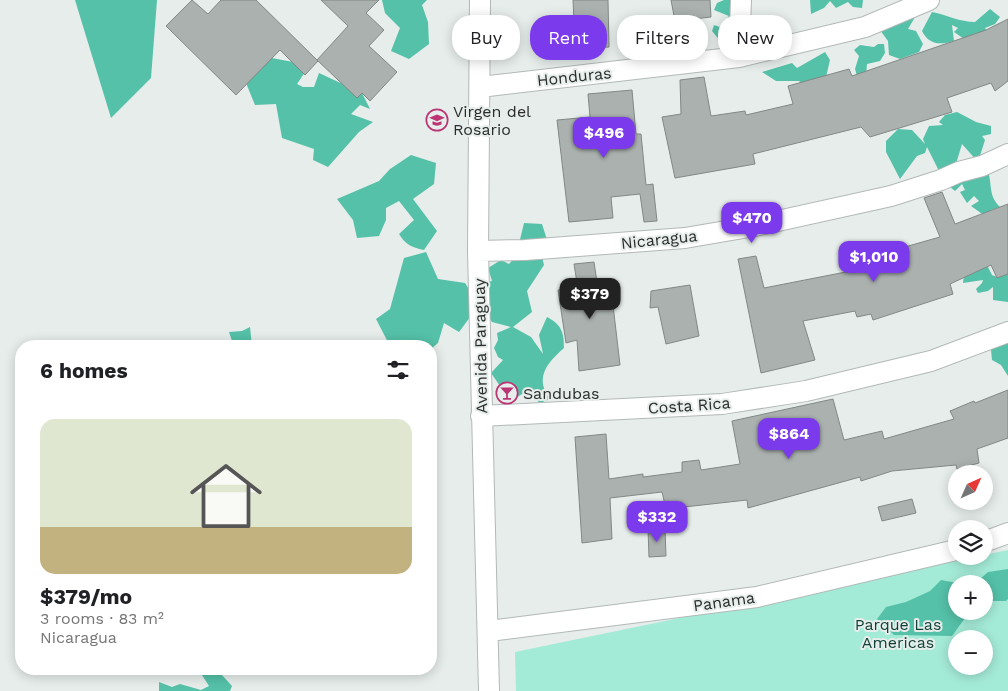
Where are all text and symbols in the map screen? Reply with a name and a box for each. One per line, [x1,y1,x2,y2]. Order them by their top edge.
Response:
chip: Buy [452,15,520,60]
chip: Rent [530,15,607,60]
chip: Filters [617,15,708,60]
chip: New [718,15,792,60]
street label: Honduras [536,63,612,90]
place label: Virgen del Rosario [453,102,531,139]
school or university icon: Virgen del Rosario [425,108,449,132]
pin: $496 [574,116,634,159]
text: $496 [584,123,624,142]
pin: $470 [722,202,782,244]
text: $470 [732,208,772,227]
street label: Nicaragua [620,226,698,253]
pin: $1,010 [833,240,915,283]
text: $1,010 [849,247,899,266]
street label: Avenida Paraguay [470,277,491,414]
pin: $379 [560,278,620,320]
text: $379 [571,284,609,303]
icon: filters [384,356,412,384]
text: 6 homes [40,358,128,383]
bar icon: Sandubas [495,381,519,405]
place label: Sandubas [523,384,599,403]
street label: Costa Rica [647,393,731,418]
pin: $864 [759,418,819,460]
text: $864 [769,424,809,443]
icon: home [181,451,271,541]
north arrow [948,465,992,510]
map controls [948,465,993,675]
pin: $332 [627,500,687,543]
text: $332 [638,507,676,526]
button: layers [948,520,993,565]
button: + [948,575,993,620]
text: $379/mo [40,584,132,609]
street label: Panama [692,588,756,615]
text: 3 rooms · 83 m² [40,609,164,628]
park label: Parque Las Americas [855,615,941,652]
text: Nicaragua [40,628,117,647]
button: − [948,630,993,675]

